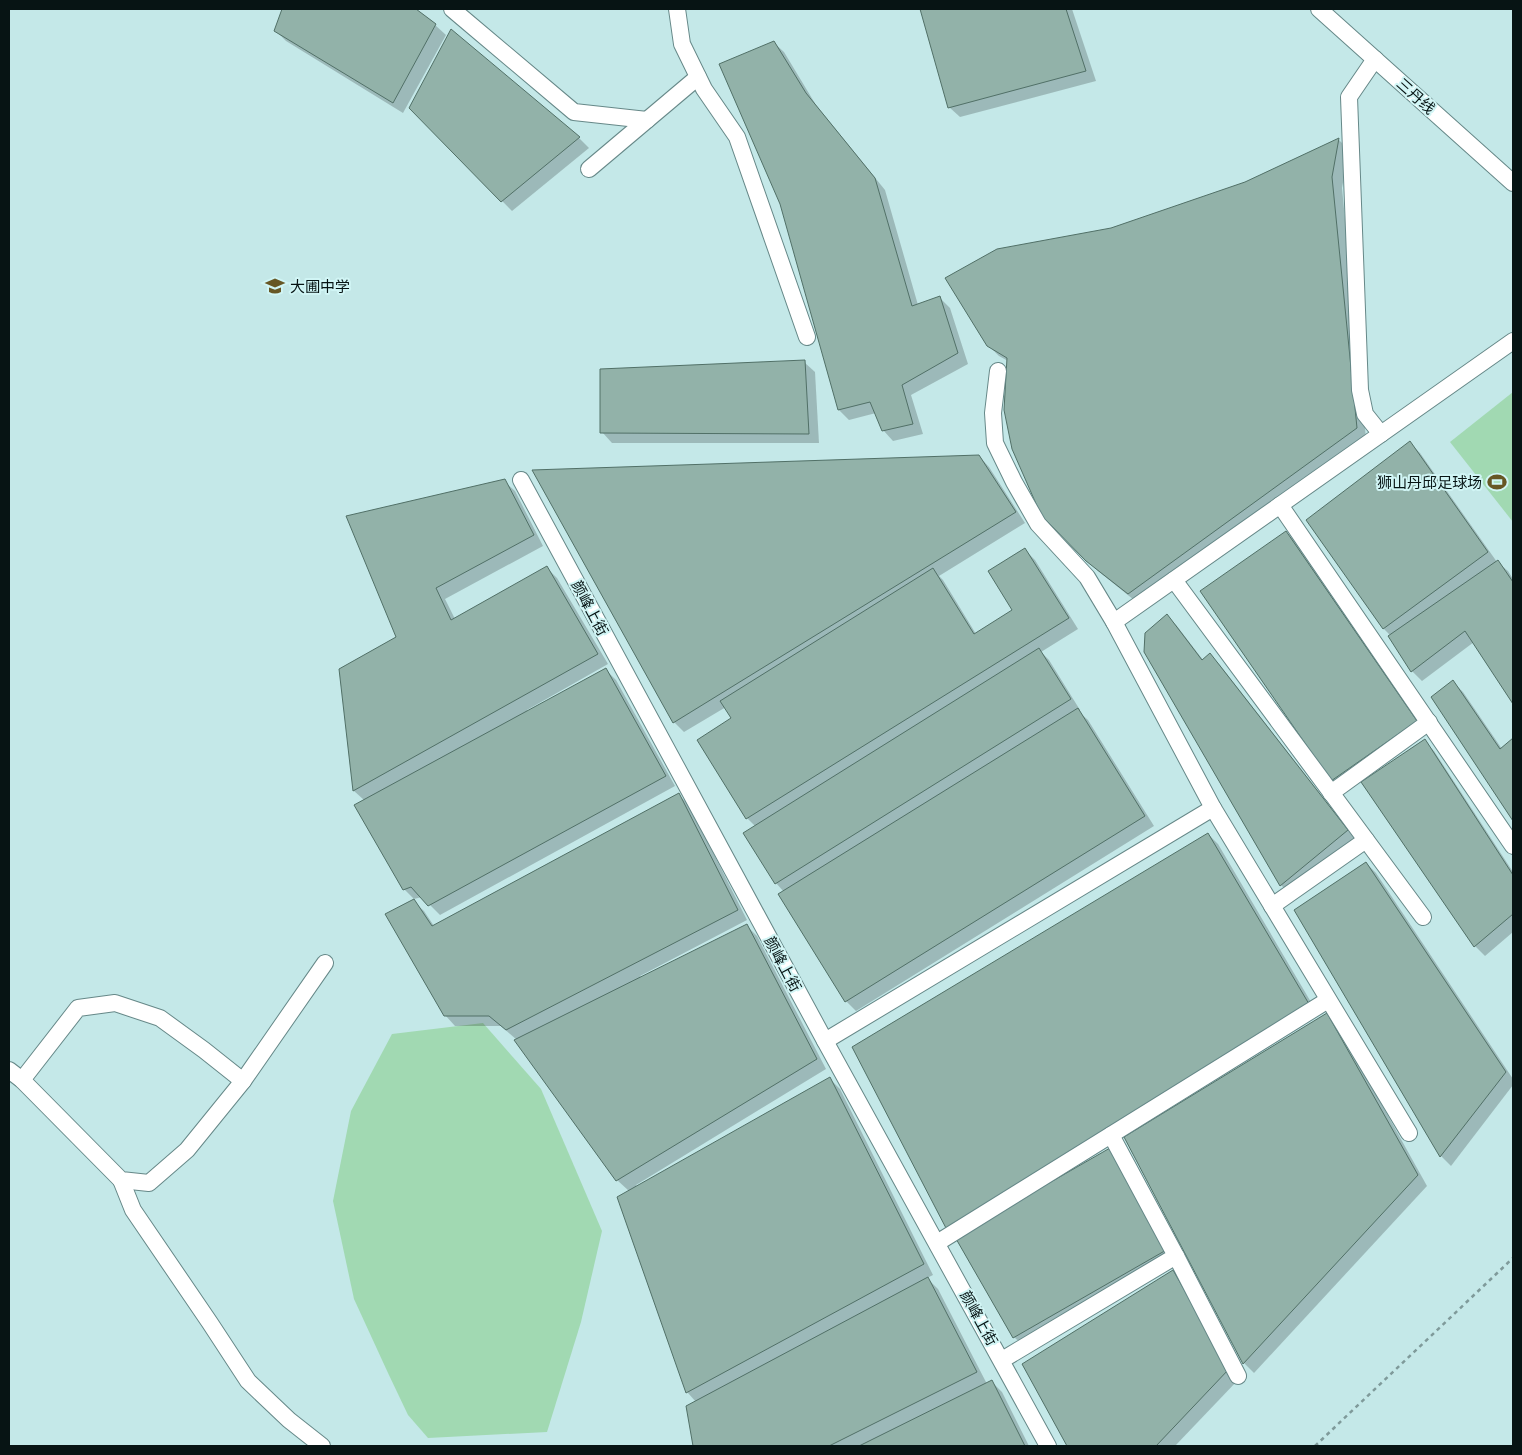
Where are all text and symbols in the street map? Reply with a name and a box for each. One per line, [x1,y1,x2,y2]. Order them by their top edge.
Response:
street label: 三丹线 [1392,73,1440,119]
school or university icon: 大圃中学 [264,275,286,297]
place label: 大圃中学 [290,276,350,297]
sports icon: 狮山丹邱足球场 [1486,471,1508,493]
place label: 狮山丹邱足球场 [1377,472,1482,493]
street label: 颜峰上街 [567,577,613,639]
street label: 颜峰上街 [760,933,806,995]
street label: 颜峰上街 [955,1287,1003,1349]

